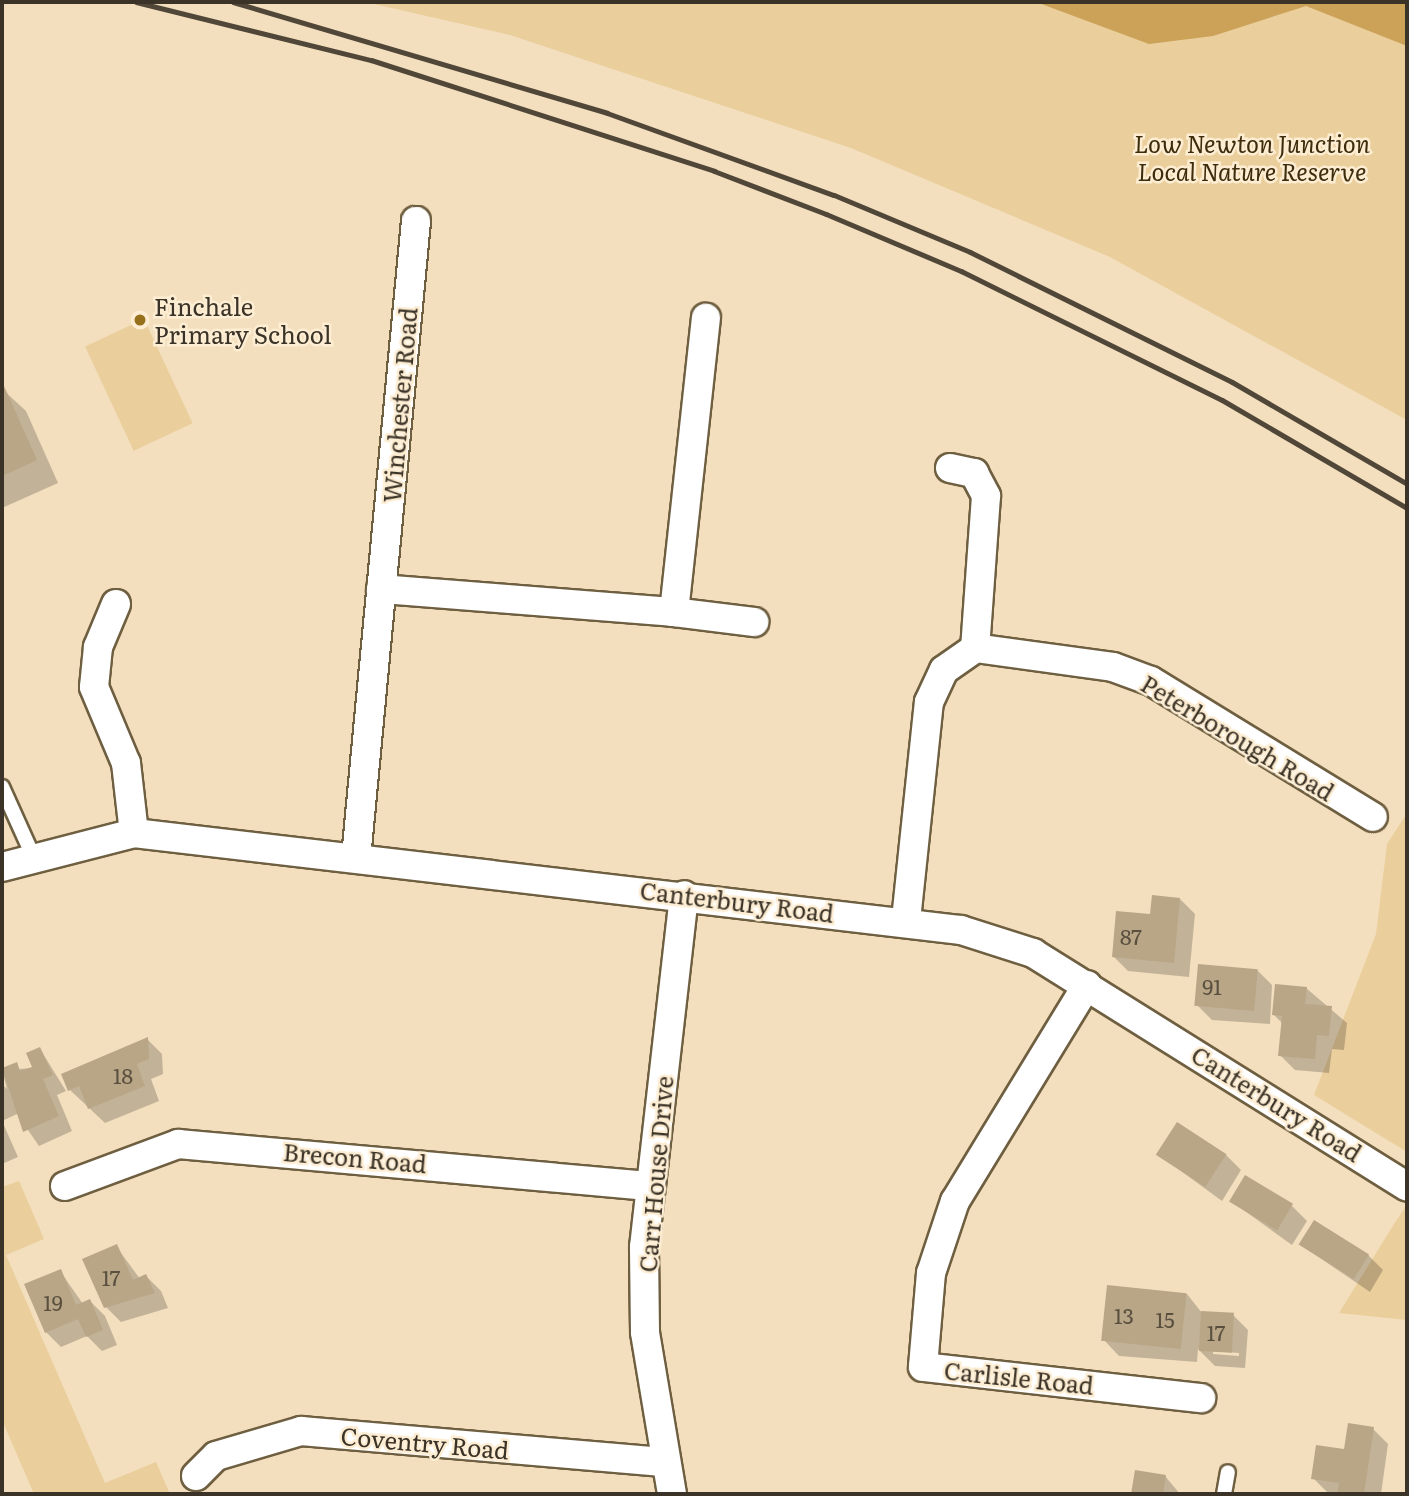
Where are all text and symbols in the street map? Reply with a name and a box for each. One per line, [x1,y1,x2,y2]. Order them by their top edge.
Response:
park label: Low Newton Junction Local Nature Reserve [1134,129,1370,185]
place label: Finchale Primary School [154,292,331,348]
street label: Winchester Road [376,306,422,504]
marker: Finchale Primary School [132,312,148,328]
street label: Peterborough Road [1136,668,1340,806]
street label: Canterbury Road [639,875,835,927]
house number: 87 [1120,923,1142,949]
house number: 91 [1202,973,1222,999]
street label: Canterbury Road [1187,1039,1367,1167]
house number: 18 [113,1062,133,1088]
street label: Carr House Drive [632,1075,678,1273]
street label: Brecon Road [282,1136,428,1178]
house number: 17 [102,1264,120,1290]
house number: 19 [43,1289,63,1315]
house number: 13 [1114,1302,1134,1328]
house number: 15 [1155,1306,1175,1332]
house number: 17 [1207,1319,1225,1345]
street label: Carlisle Road [943,1355,1095,1399]
street label: Coventry Road [340,1420,510,1464]

